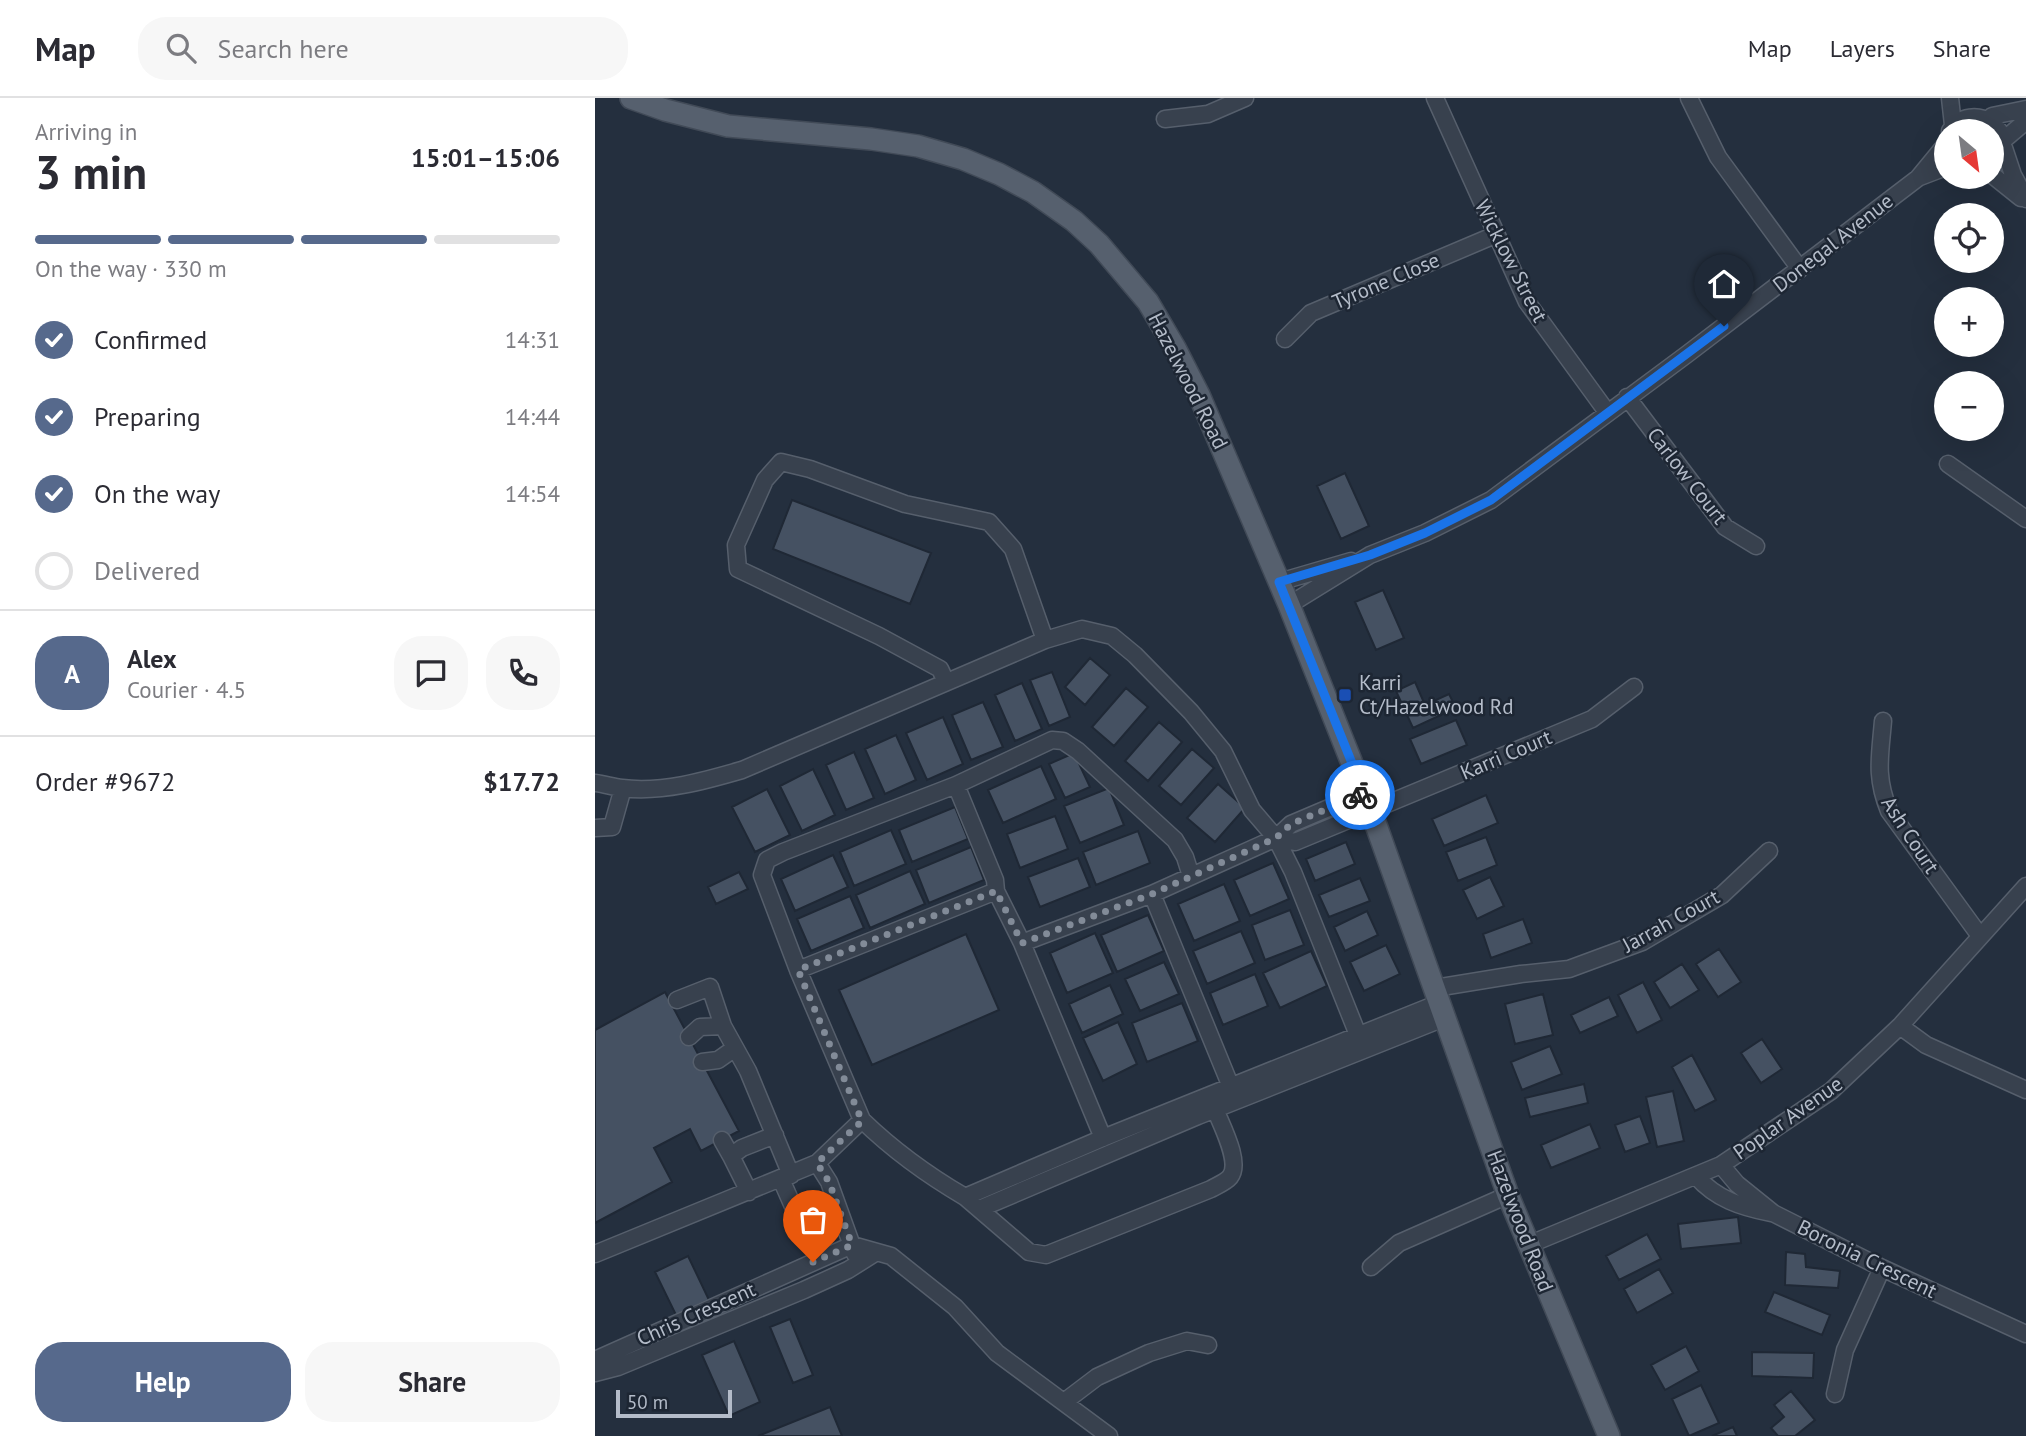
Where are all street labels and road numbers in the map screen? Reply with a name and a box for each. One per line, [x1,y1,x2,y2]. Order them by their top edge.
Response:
street label: Donegal Avenue [1767,187,1898,298]
street label: Wicklow Street [1469,195,1554,327]
street label: Tyrone Close [1328,246,1443,315]
street label: Hazelwood Road [1142,308,1234,453]
street label: Carlow Court [1641,422,1734,530]
street label: Karri Court [1456,723,1556,786]
street label: Ash Court [1875,791,1945,879]
street label: Jarrah Court [1617,883,1724,959]
street label: Poplar Avenue [1728,1070,1848,1165]
street label: Hazelwood Road [1481,1146,1560,1295]
street label: Boronia Crescent [1793,1213,1941,1304]
street label: Chris Crescent [632,1275,759,1352]

